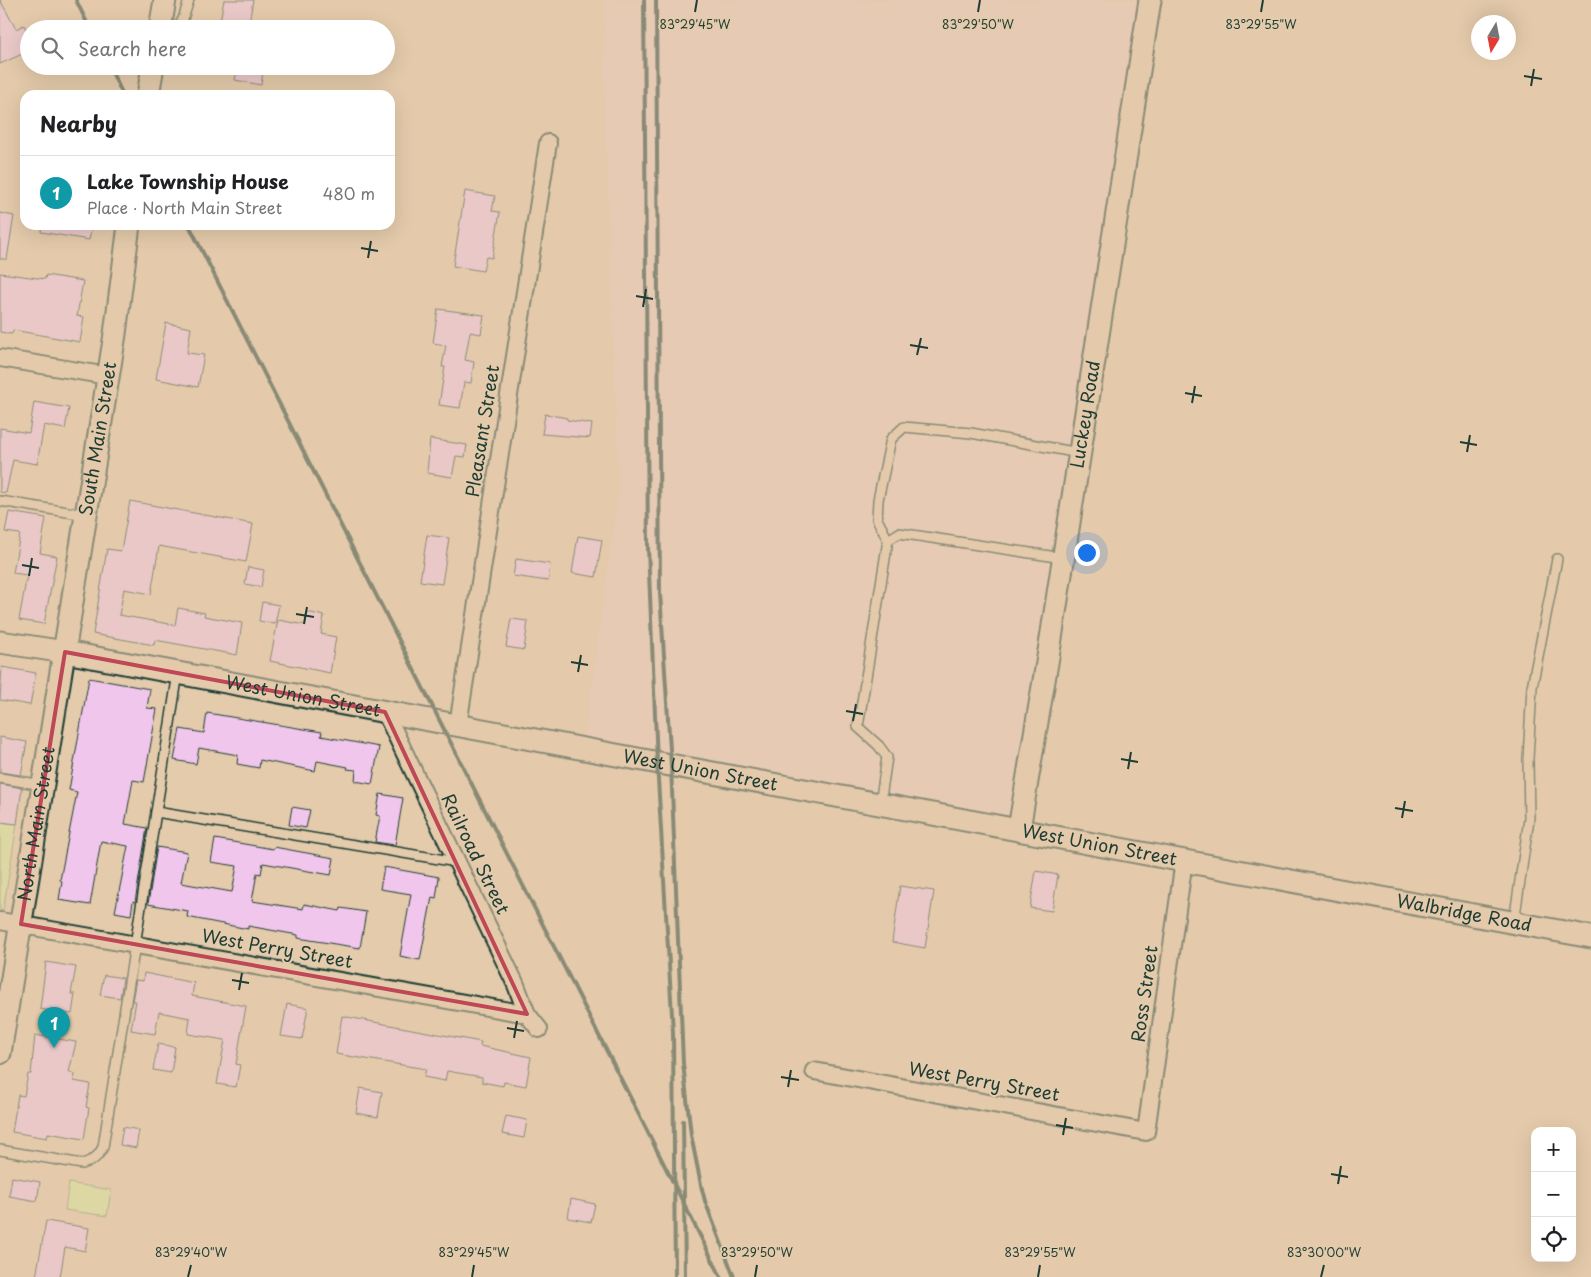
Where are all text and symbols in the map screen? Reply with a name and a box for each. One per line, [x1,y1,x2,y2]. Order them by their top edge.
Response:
text: 83°29'45"W [660,15,731,33]
text: 83°29'50"W [942,15,1015,33]
text: 83°29'55"W [1226,15,1297,33]
north arrow [1471,15,1516,60]
search box [20,20,395,75]
icon: search [38,34,66,62]
text: Search here [78,34,187,62]
text: Nearby [40,107,117,139]
text: Lake Township House [87,167,289,195]
text: 1 [52,181,60,205]
text: 480 m [323,181,375,205]
text: Place · North Main Street [87,195,282,219]
street label: Luckey Road [1063,358,1106,470]
street label: South Main Street [71,360,122,517]
street label: Pleasant Street [458,363,505,499]
your location [1074,540,1100,566]
street label: West Union Street [224,667,383,723]
street label: West Union Street [621,741,780,797]
street label: North Main Street [9,744,61,903]
street label: Railroad Street [435,788,517,918]
street label: West Union Street [1020,816,1179,871]
street label: Walbridge Road [1394,886,1534,938]
street label: West Perry Street [200,921,355,974]
street label: Ross Street [1123,944,1164,1044]
pin: 1 [38,1007,70,1048]
street label: West Perry Street [907,1054,1062,1107]
map controls [1531,1127,1576,1262]
button: + [1531,1127,1576,1172]
button: − [1531,1172,1576,1217]
button: locate [1531,1217,1576,1262]
text: 83°29'40"W [155,1243,228,1261]
text: 83°29'45"W [439,1243,510,1261]
text: 83°29'50"W [721,1243,794,1261]
text: 83°29'55"W [1005,1243,1076,1261]
text: 83°30'00"W [1287,1243,1362,1261]

